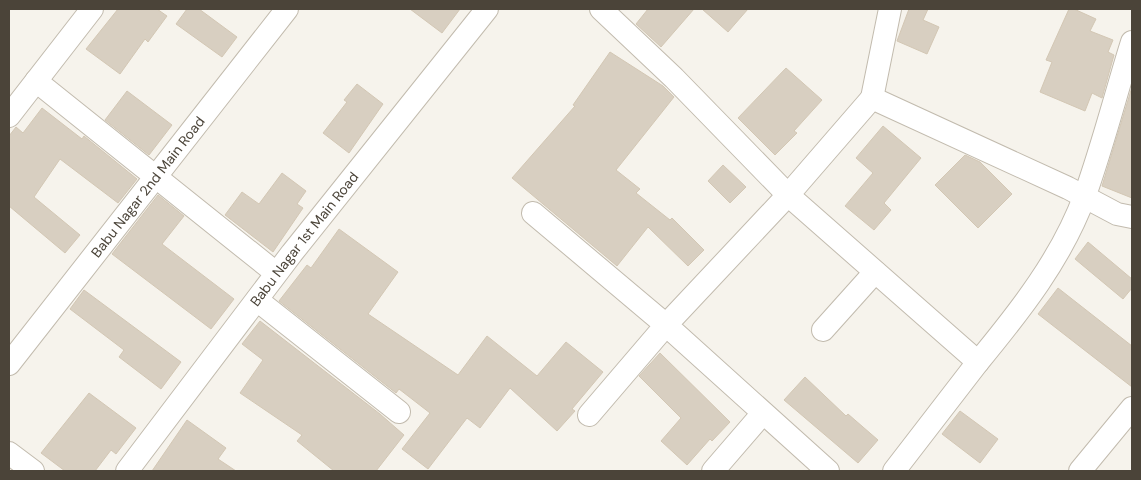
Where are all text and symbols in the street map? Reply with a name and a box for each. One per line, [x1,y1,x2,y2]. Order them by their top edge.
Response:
street label: Babu Nagar 2nd Main Road [87,113,208,261]
street label: Babu Nagar 1st Main Road [246,168,362,310]

